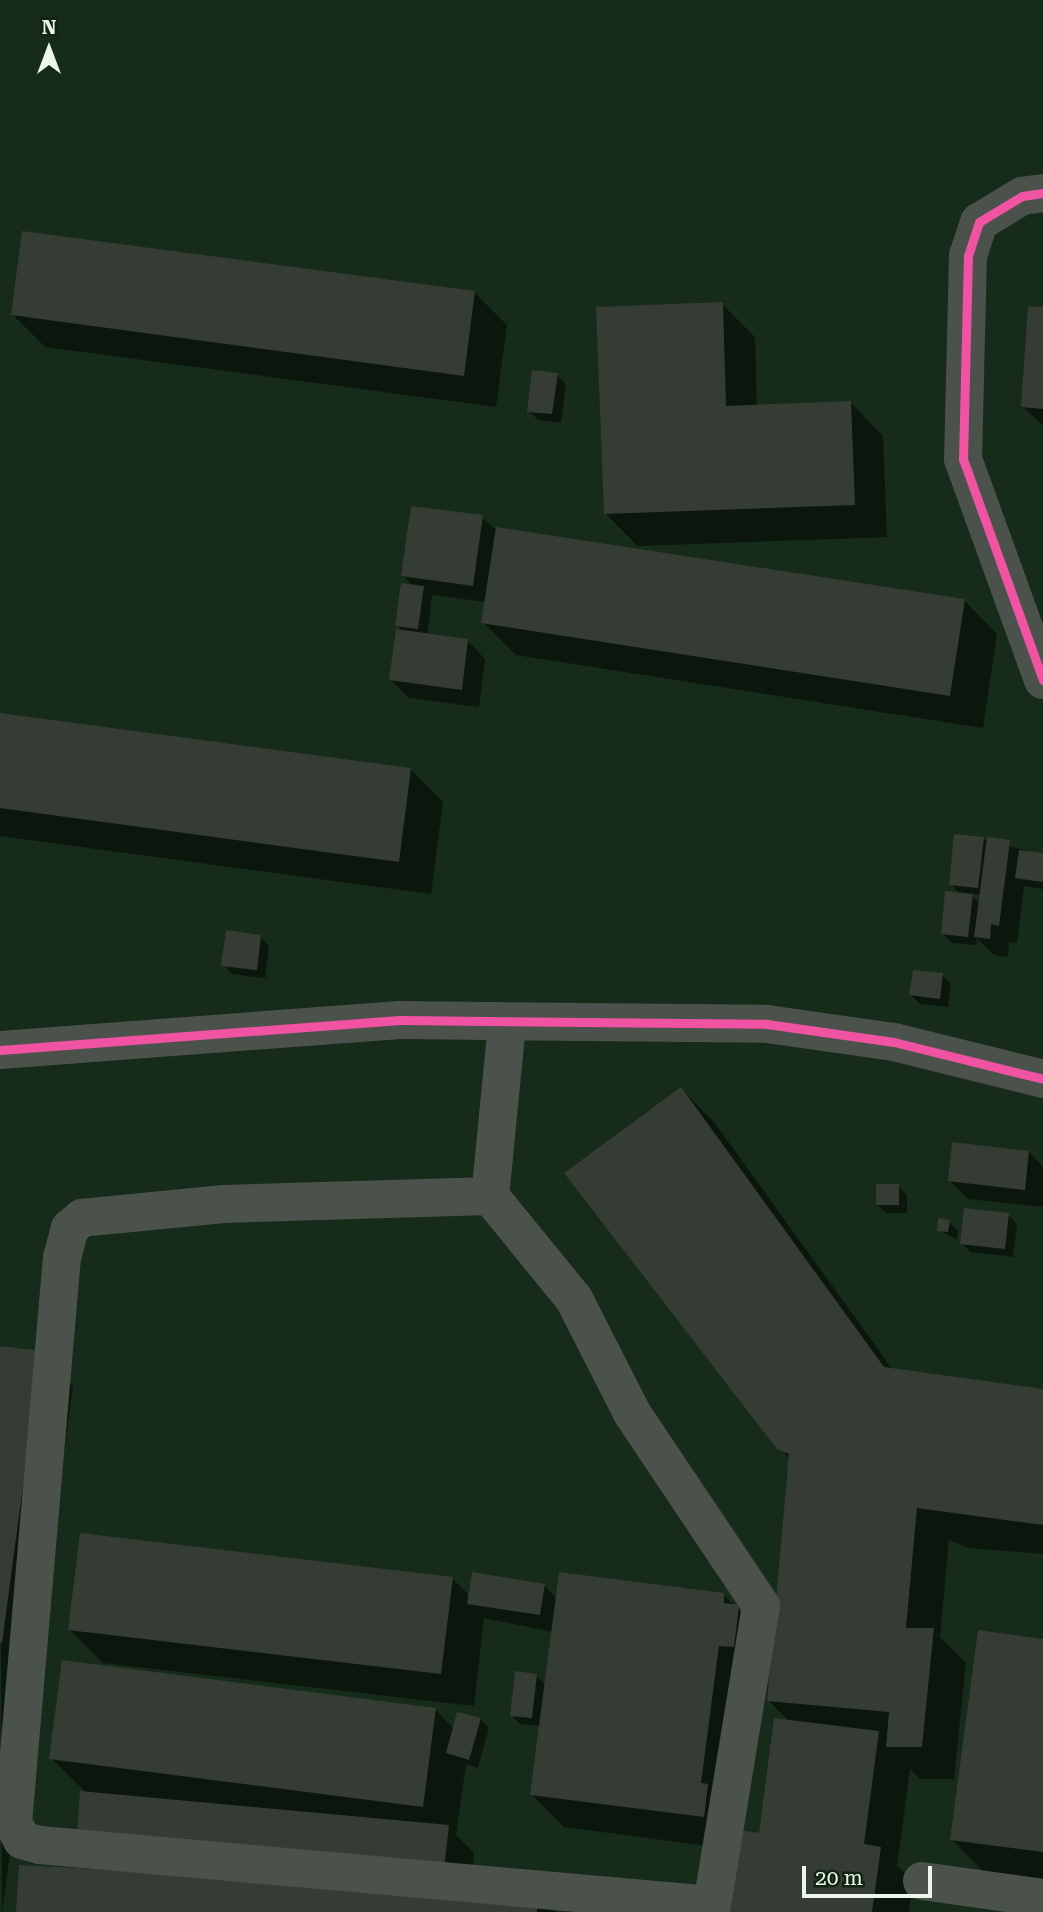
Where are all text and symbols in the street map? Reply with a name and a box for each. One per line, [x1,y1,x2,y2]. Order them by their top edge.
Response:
north arrow [14,14,84,84]
text: N [42,16,56,39]
scale bar [805,1853,934,1897]
text: 20 m [815,1866,863,1890]

